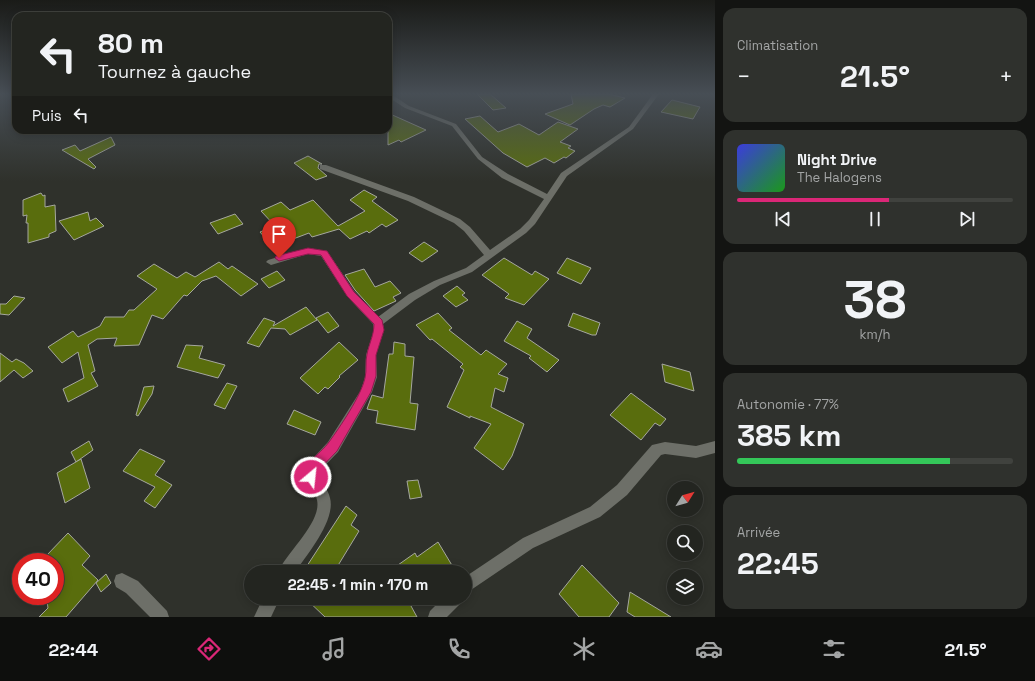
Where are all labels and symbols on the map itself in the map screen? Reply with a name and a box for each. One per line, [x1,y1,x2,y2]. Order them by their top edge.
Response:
pin [262,217,296,258]
position arrow [290,456,332,498]
north arrow [667,481,703,517]
speed limit sign: 40 [12,553,64,605]

